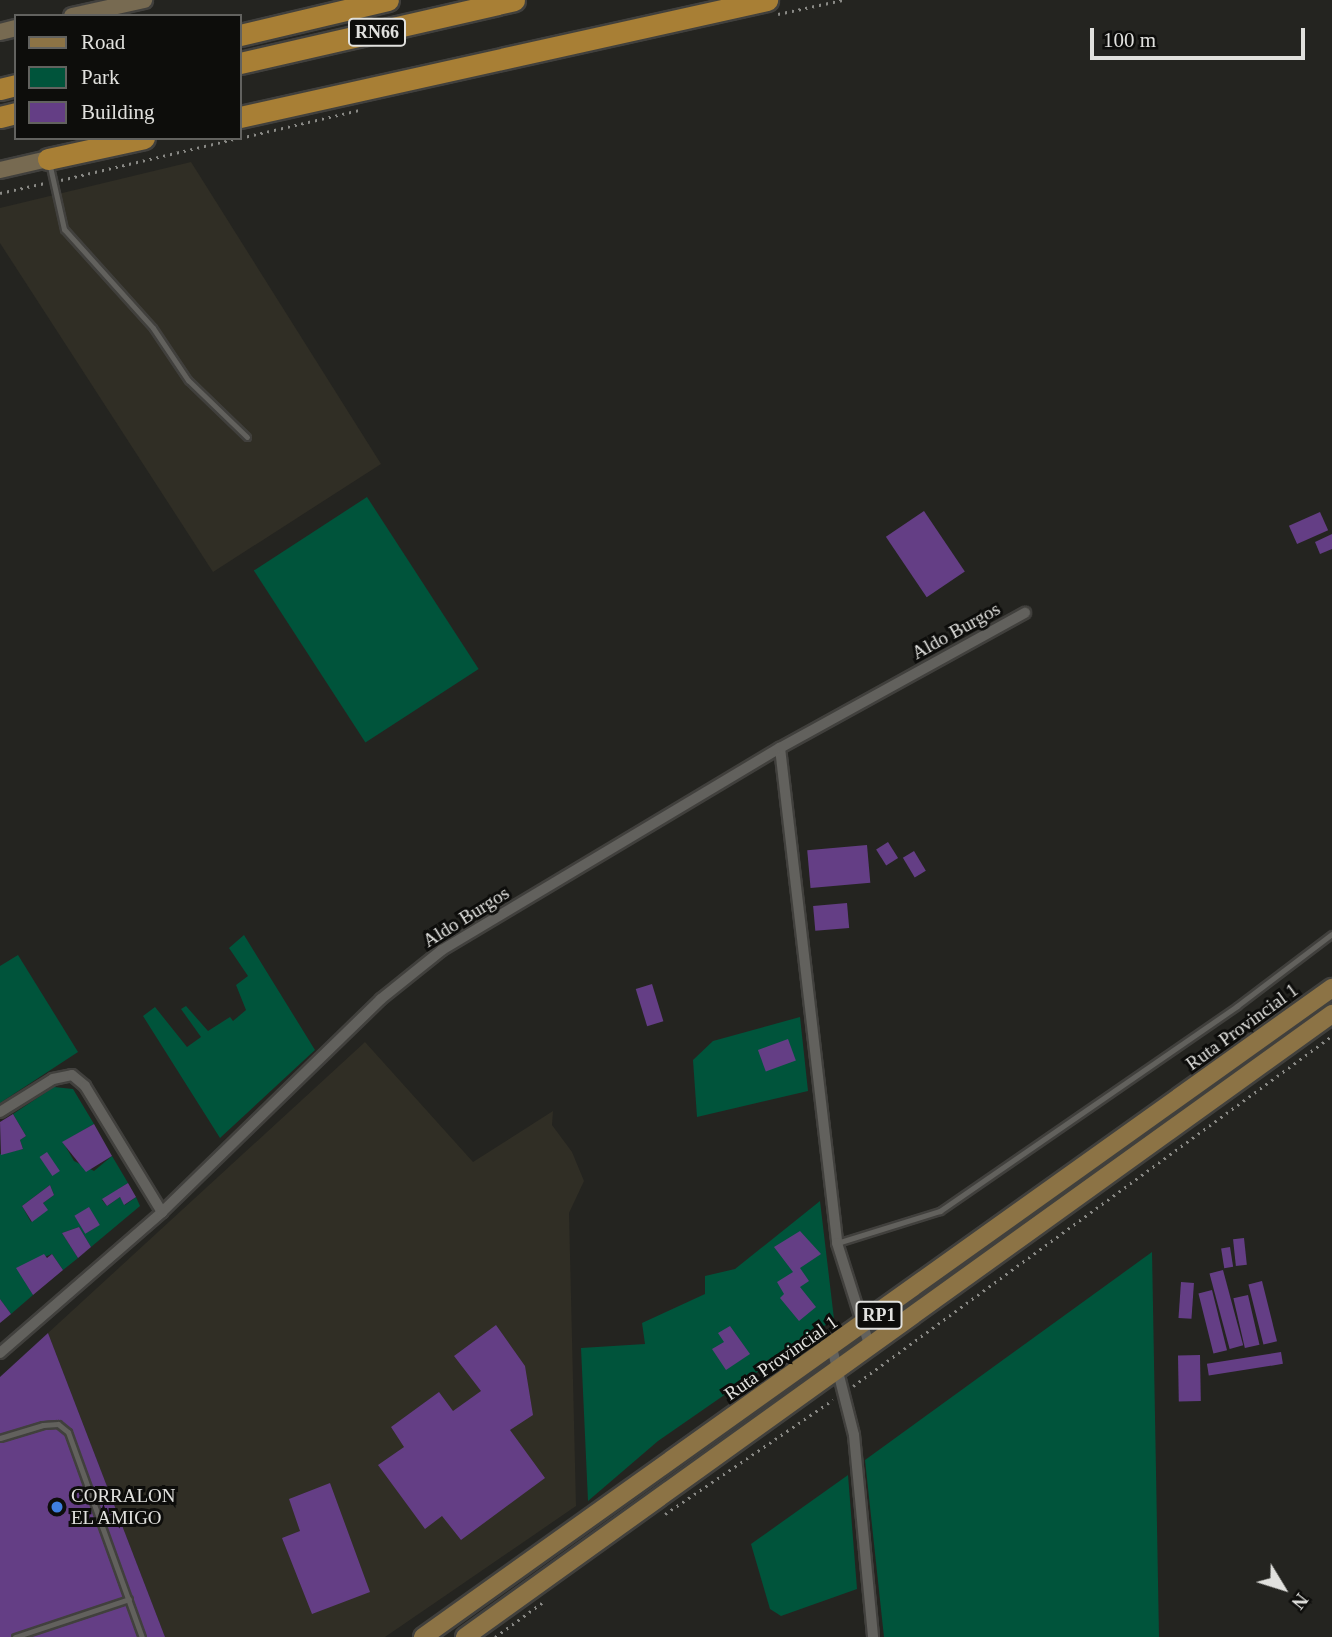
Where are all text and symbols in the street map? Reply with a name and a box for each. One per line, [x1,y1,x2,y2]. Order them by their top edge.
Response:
legend [14,14,242,140]
scale bar [1094,14,1309,58]
road number: RN66 [347,17,407,46]
text: 100 m [1103,28,1156,52]
text: Road [81,30,125,54]
text: Park [81,65,120,89]
text: Building [81,100,155,124]
street label: Aldo Burgos [908,597,1004,665]
street label: Aldo Burgos [419,882,513,952]
street label: Ruta Provincial 1 [1182,979,1302,1075]
road number: RP1 [854,1300,903,1330]
street label: Ruta Provincial 1 [720,1311,842,1405]
place label: CORRALON EL AMIGO [71,1485,176,1529]
marker: CORRALON EL AMIGO [49,1499,65,1515]
north arrow [1248,1553,1318,1623]
text: N [1287,1589,1312,1613]

